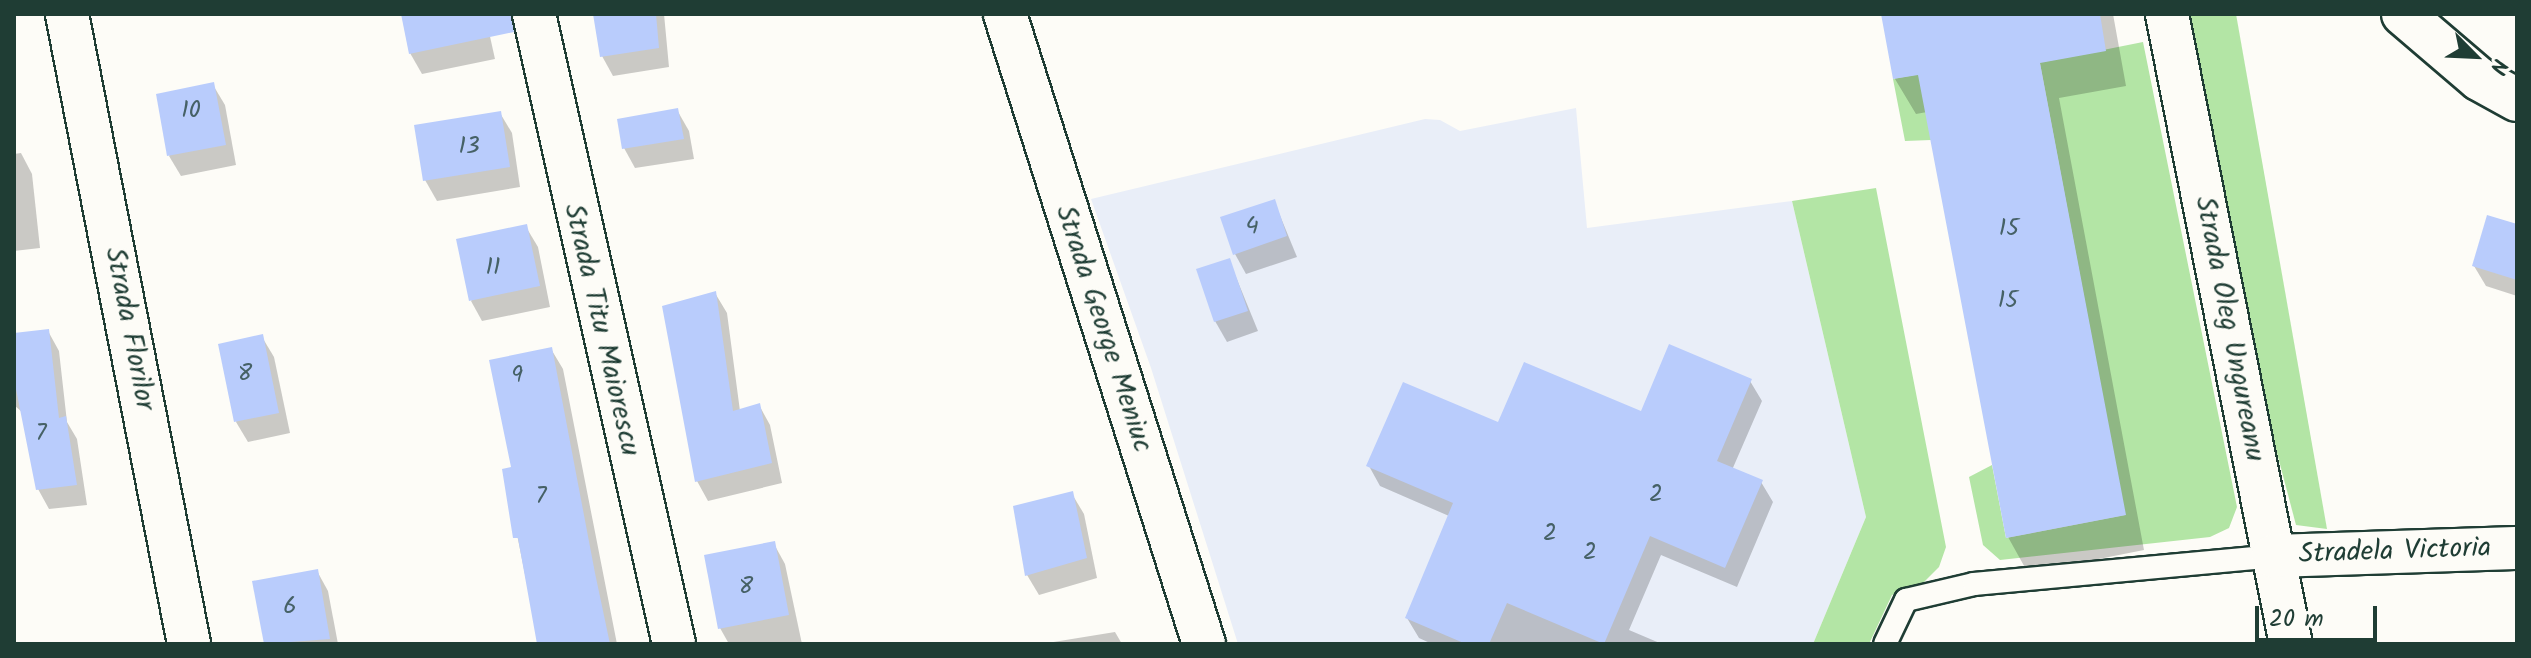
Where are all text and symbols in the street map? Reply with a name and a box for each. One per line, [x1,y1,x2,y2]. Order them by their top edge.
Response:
north arrow [2435,16,2515,96]
text: N [2479,52,2516,79]
house number: 10 [181,97,201,125]
house number: 13 [458,133,480,161]
street label: Strada Oleg Ungureanu [2187,194,2271,464]
street label: Strada Titu Maiorescu [556,201,646,459]
street label: Strada George Meniuc [1047,201,1159,457]
house number: 4 [1245,213,1259,241]
house number: 15 [1999,215,2019,243]
street label: Strada Florilor [97,245,161,413]
house number: 11 [485,254,501,282]
house number: 15 [1998,287,2018,315]
house number: 8 [238,360,252,388]
house number: 9 [511,362,523,390]
house number: 7 [35,420,47,448]
house number: 2 [1649,481,1663,509]
house number: 7 [535,483,547,511]
house number: 2 [1543,520,1557,548]
street label: Stradela Victoria [2298,532,2492,572]
house number: 2 [1583,539,1597,567]
house number: 8 [739,573,753,601]
scale bar [2259,590,2381,640]
house number: 6 [283,593,297,621]
text: 20 m [2269,600,2324,639]

